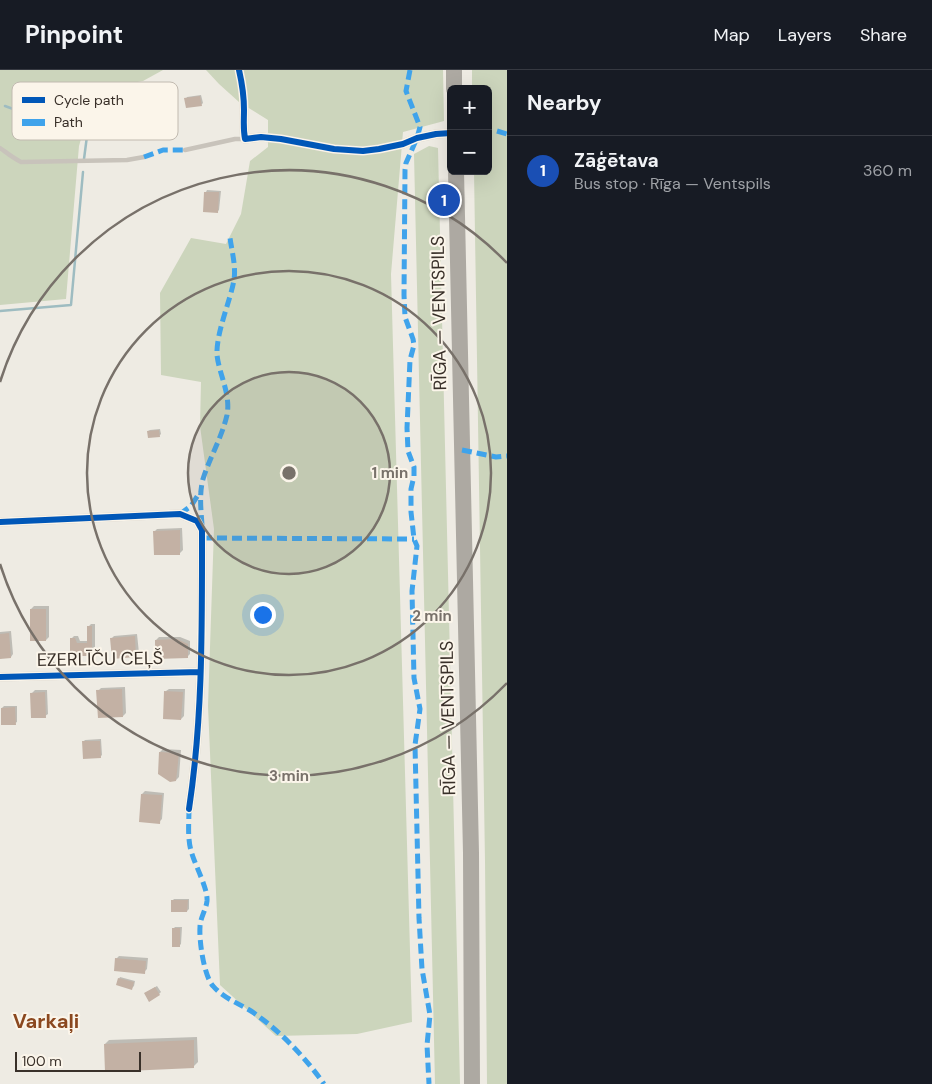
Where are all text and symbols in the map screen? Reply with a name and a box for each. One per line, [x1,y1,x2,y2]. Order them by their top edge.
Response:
text: Pinpoint [25,19,123,50]
text: Map [714,23,750,47]
text: Layers [778,23,832,47]
text: Share [860,23,907,47]
legend [12,82,178,140]
map controls [447,85,492,175]
button: + [447,85,492,130]
text: Nearby [527,89,601,117]
text: Cycle path [54,91,124,109]
text: Path [54,113,83,131]
button: − [447,130,492,175]
text: Zāģētava [574,148,659,173]
text: 1 [540,160,546,181]
text: 360 m [863,160,912,181]
text: Bus stop · Rīga — Ventspils [574,173,771,194]
pin: 1 [428,181,460,219]
street label: RĪGA — VENTSPILS [426,235,452,391]
text: 1 min [372,463,408,483]
centre of rings [280,464,298,482]
your location [250,602,276,628]
text: 2 min [412,606,452,626]
street label: RĪGA — VENTSPILS [435,640,461,796]
street label: EZERLĪČU CEĻŠ [37,646,163,672]
text: 3 min [269,766,309,786]
district label: Varkaļi [13,1008,79,1034]
scale bar [15,1049,141,1072]
text: 100 m [22,1052,62,1070]

